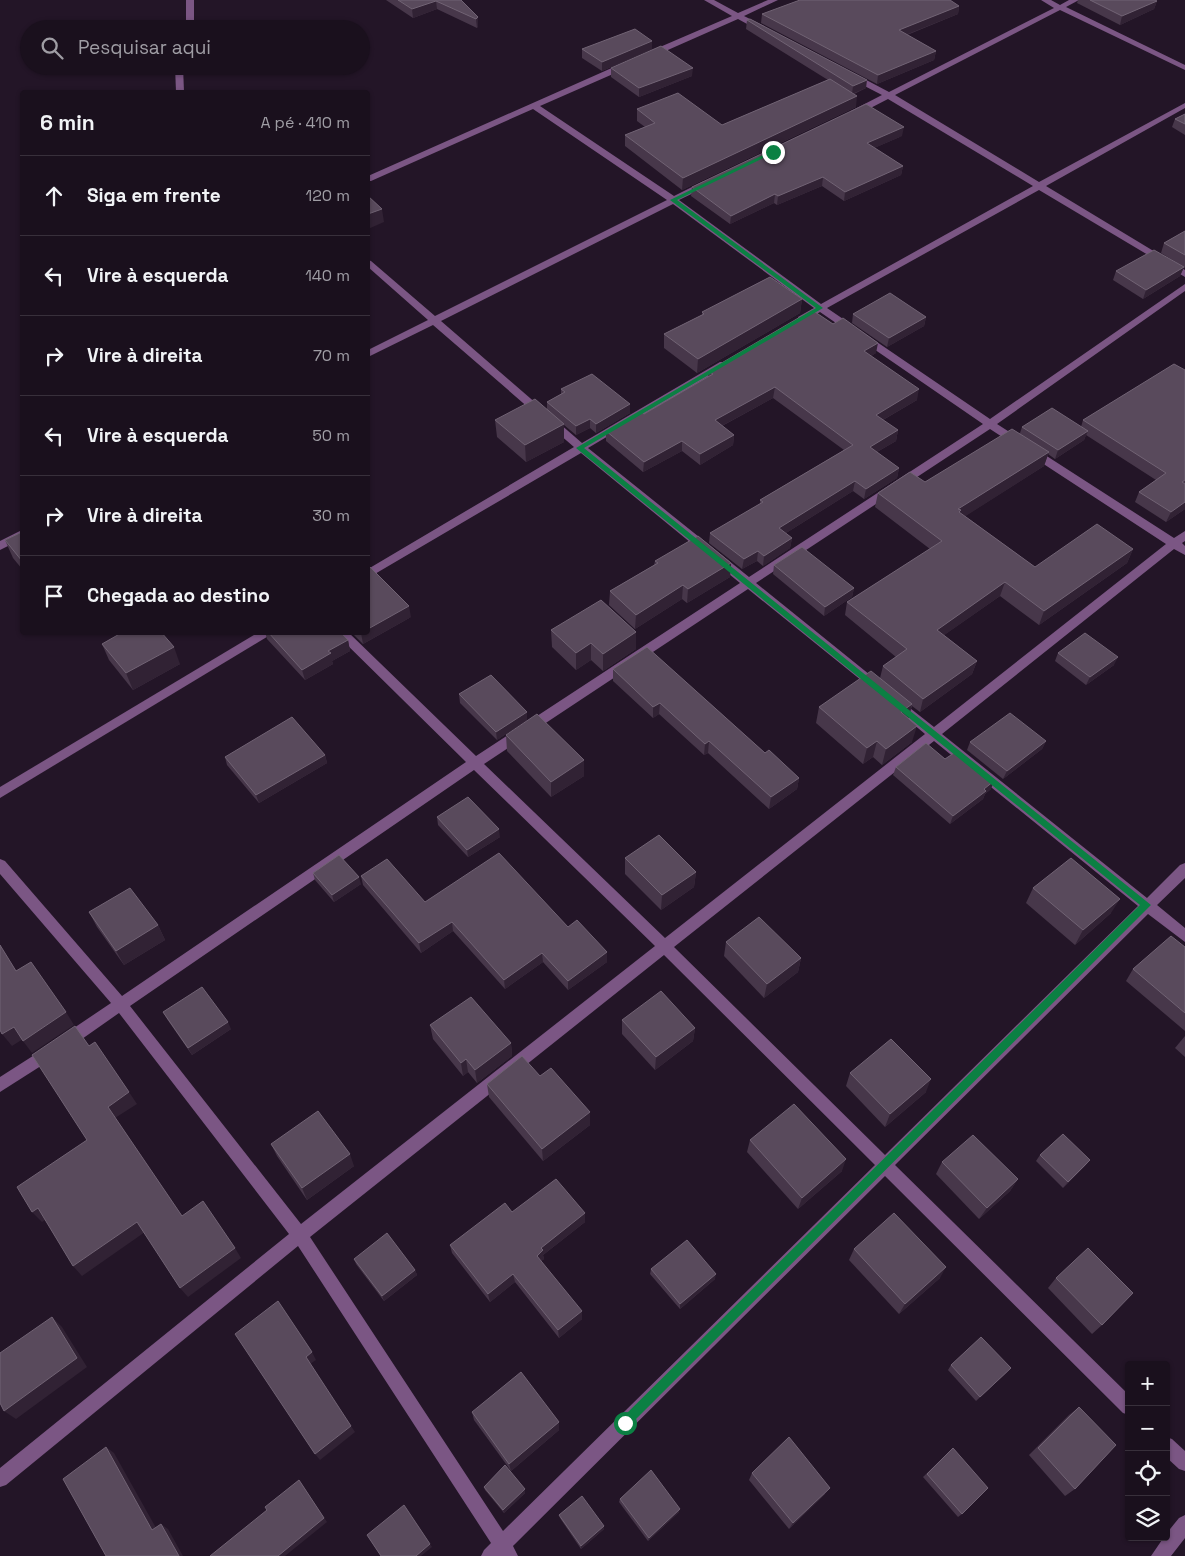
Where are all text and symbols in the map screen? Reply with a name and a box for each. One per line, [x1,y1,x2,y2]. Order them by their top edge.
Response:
search box [20,20,370,75]
icon: search [38,34,66,62]
text: Pesquisar aqui [78,35,211,60]
text: 6 min [40,109,95,136]
text: A pé · 410 m [261,112,350,133]
route end [762,141,785,164]
icon: ahead [40,182,68,210]
text: Siga em frente [87,183,221,208]
text: 120 m [306,185,350,206]
icon: left [40,262,68,290]
text: Vire à esquerda [87,263,229,288]
text: 140 m [305,265,350,286]
icon: right [40,342,68,370]
text: Vire à direita [87,343,203,368]
text: 70 m [313,345,350,366]
icon: left [40,422,68,450]
text: Vire à esquerda [87,423,229,448]
text: 50 m [312,425,350,446]
icon: right [40,502,68,530]
text: Vire à direita [87,503,203,528]
text: 30 m [312,505,350,526]
icon: arrive [40,582,68,610]
text: Chegada ao destino [87,583,270,608]
map controls [1125,1361,1170,1541]
button: + [1125,1361,1170,1406]
button: − [1125,1406,1170,1451]
route start [614,1412,637,1435]
button: locate [1125,1451,1170,1496]
button: layers [1125,1496,1170,1541]

